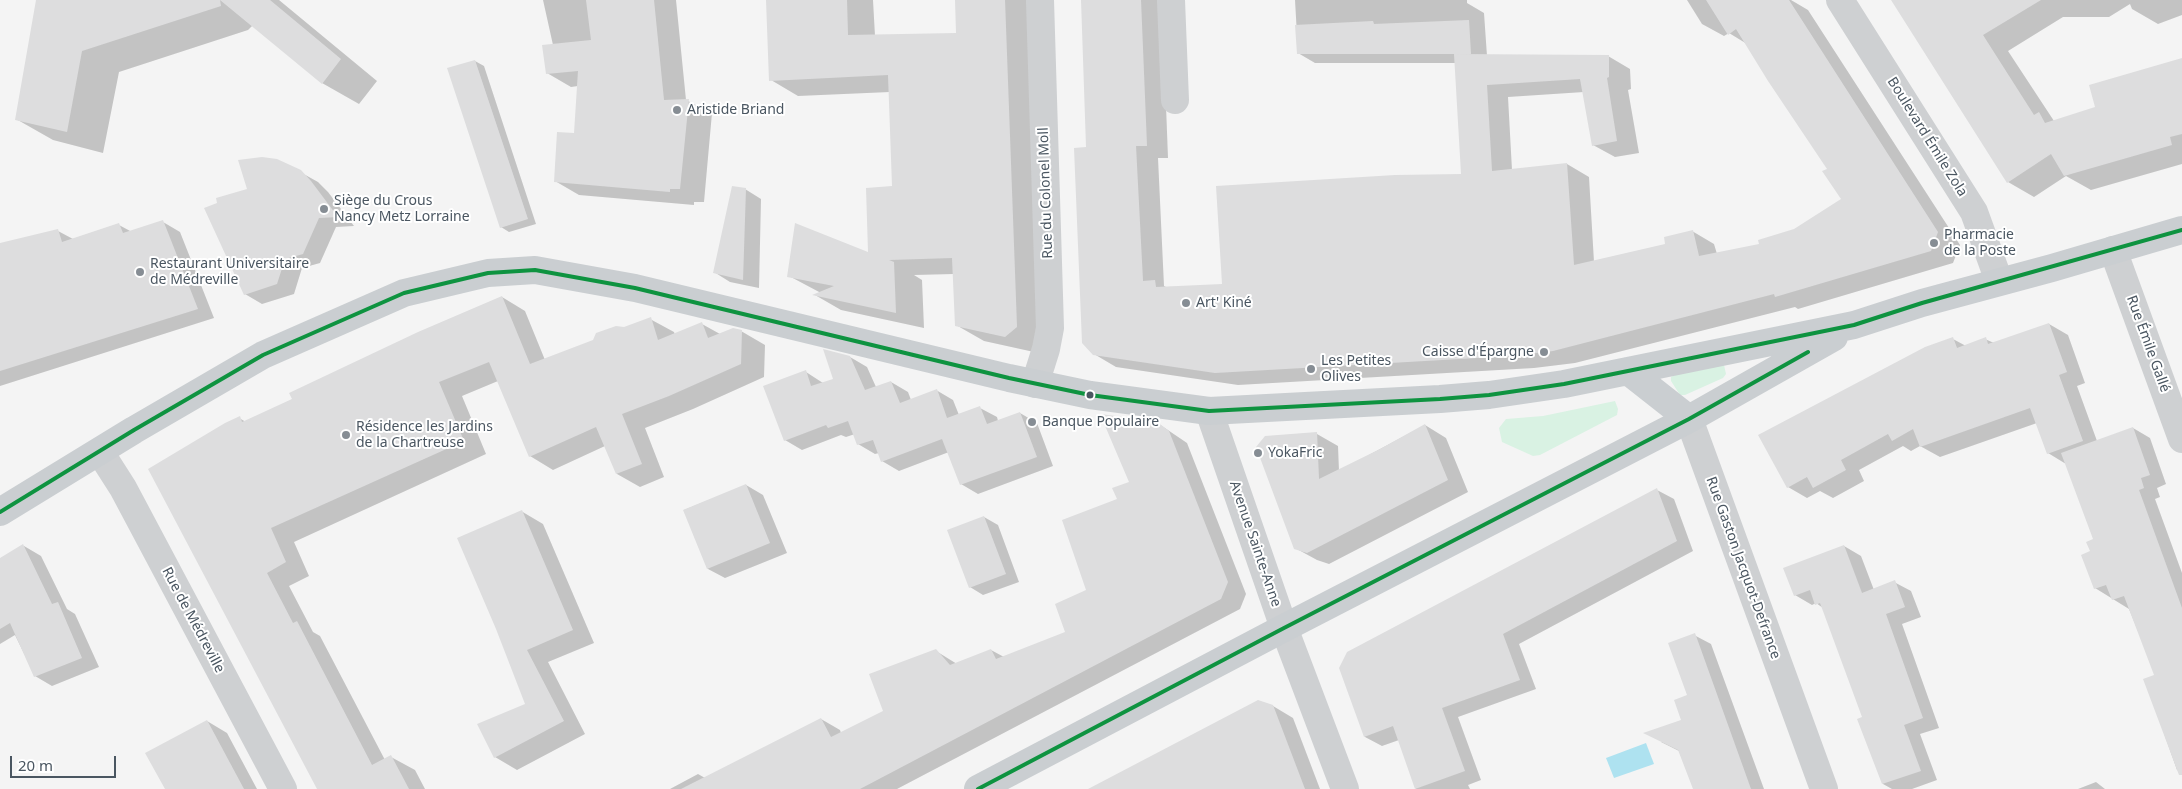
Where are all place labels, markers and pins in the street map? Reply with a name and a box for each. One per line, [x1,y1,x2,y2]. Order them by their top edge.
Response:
place label: Aristide Briand [687,102,784,118]
marker: Aristide Briand [671,104,683,116]
place label: Siège du Crous Nancy Metz Lorraine [334,193,470,226]
marker: Siège du Crous Nancy Metz Lorraine [318,203,330,215]
place label: Pharmacie de la Poste [1944,227,2016,260]
marker: Pharmacie de la Poste [1928,237,1940,249]
place label: Restaurant Universitaire de Médreville [150,256,309,288]
marker: Restaurant Universitaire de Médreville [134,266,146,278]
place label: Art' Kiné [1196,295,1252,311]
marker: Art' Kiné [1180,297,1192,309]
place label: Caisse d'Épargne [1422,344,1534,360]
marker: Caisse d'Épargne [1538,346,1550,358]
place label: Les Petites Olives [1321,353,1391,386]
marker: Les Petites Olives [1305,363,1317,375]
unlabelled marker [1085,390,1095,400]
place label: Banque Populaire [1042,414,1159,430]
marker: Banque Populaire [1026,416,1038,428]
place label: Résidence les Jardins de la Chartreuse [356,419,493,452]
marker: Résidence les Jardins de la Chartreuse [340,429,352,441]
place label: YokaFric [1268,445,1322,461]
marker: YokaFric [1252,447,1264,459]

